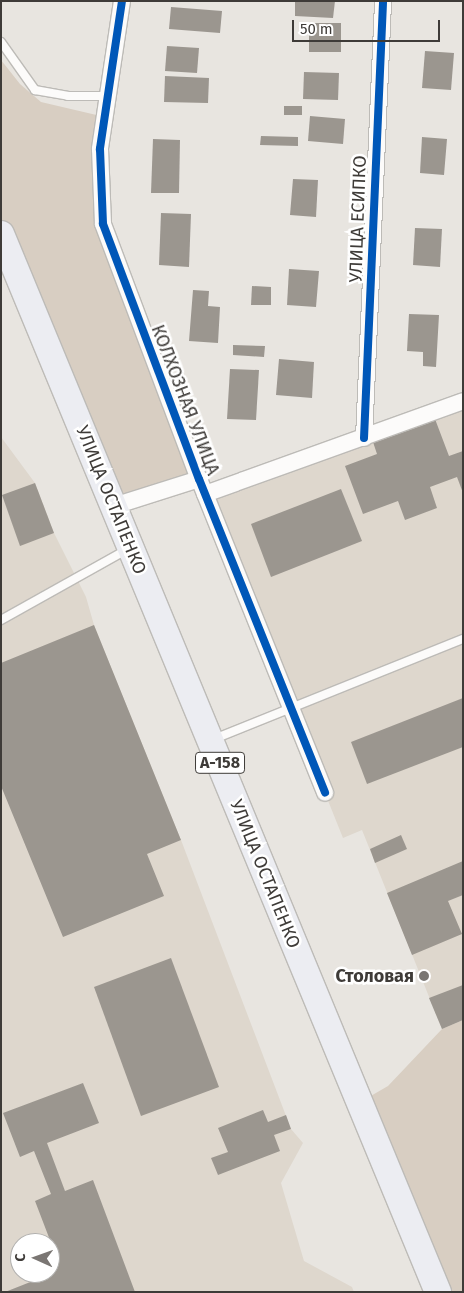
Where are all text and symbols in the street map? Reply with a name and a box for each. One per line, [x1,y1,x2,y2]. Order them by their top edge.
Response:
scale bar [294,10,442,42]
text: 50 m [300,20,333,38]
street label: УЛИЦА ЕСИПКО [345,155,371,283]
street label: КОЛХОЗНАЯ УЛИЦА [146,322,224,478]
street label: УЛИЦА ОСТАПЕНКО [71,423,151,577]
road number: А-158 [195,750,245,776]
street label: УЛИЦА ОСТАПЕНКО [225,797,305,951]
place label: Столовая [336,965,414,987]
marker: Столовая [418,970,430,982]
north arrow [10,1233,60,1283]
text: С [12,1253,29,1262]

